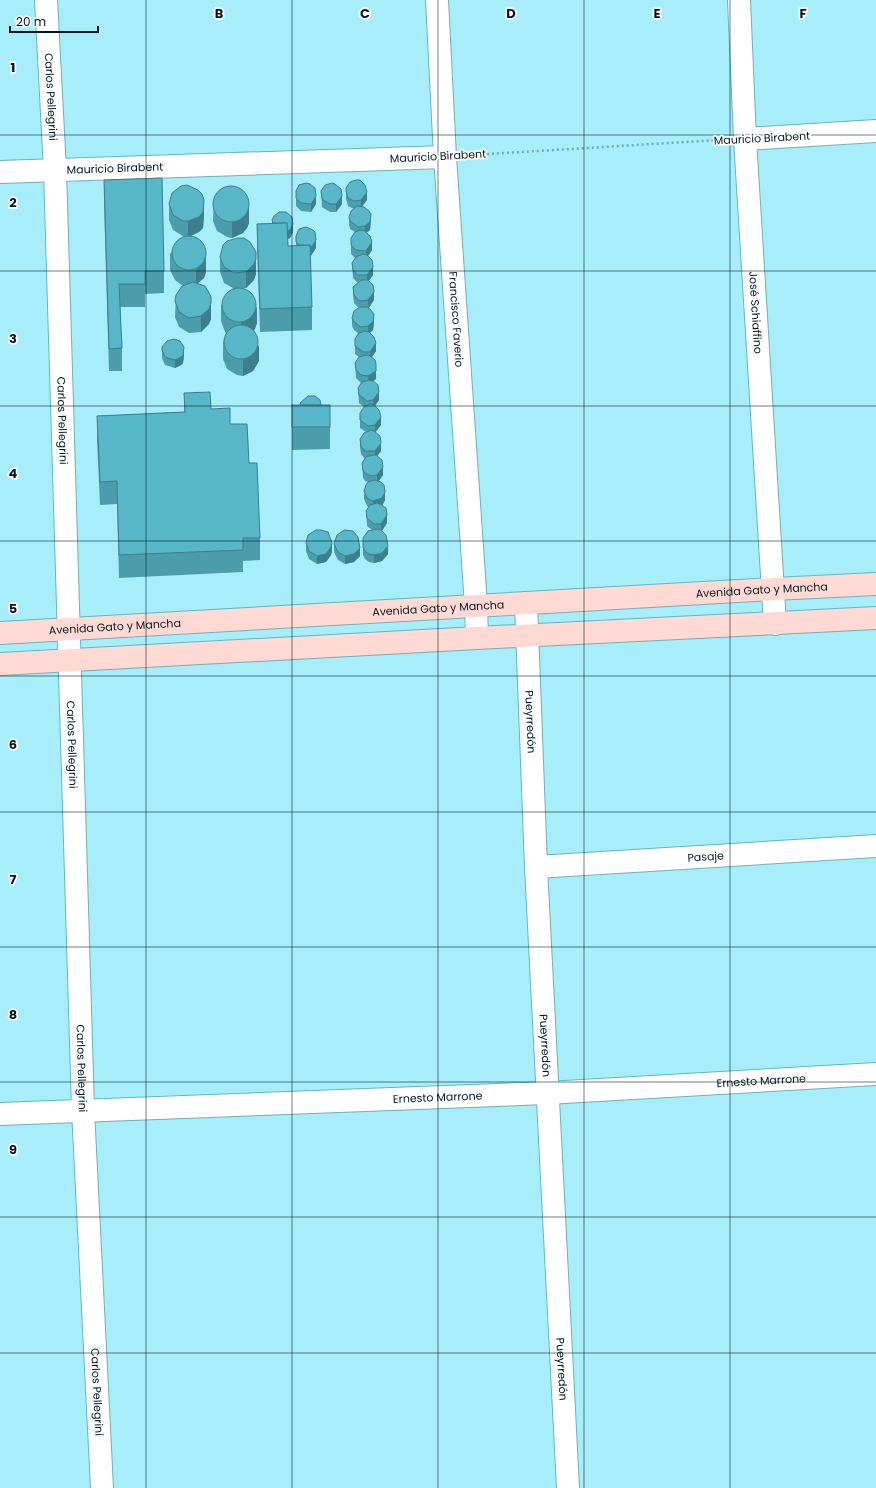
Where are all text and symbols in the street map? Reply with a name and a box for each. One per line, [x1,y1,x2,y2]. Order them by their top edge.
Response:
text: B [215,4,224,23]
text: C [360,4,370,23]
text: D [506,4,516,23]
text: E [653,4,661,23]
text: F [799,4,807,23]
scale bar [10,8,98,34]
text: 20 m [16,13,46,30]
street label: Carlos Pellegrini [41,53,61,142]
text: 1 [11,58,15,77]
street label: Mauricio Birabent [713,127,811,149]
street label: Mauricio Birabent [389,145,487,167]
street label: Mauricio Birabent [66,159,163,178]
text: 2 [9,193,17,212]
street label: Francisco Faverio [445,271,468,368]
street label: José Schiaffino [745,271,766,354]
text: 3 [9,329,17,348]
street label: Carlos Pellegrini [53,376,72,465]
text: 4 [9,464,18,483]
street label: Avenida Gato y Mancha [695,578,828,601]
street label: Avenida Gato y Mancha [372,596,505,620]
text: 5 [9,599,17,618]
street label: Avenida Gato y Mancha [48,615,181,638]
street label: Pueyrredón [521,690,540,754]
street label: Carlos Pellegrini [63,700,81,789]
text: 6 [9,735,17,754]
street label: Pasaje [687,847,725,866]
text: 7 [10,870,17,889]
text: 8 [9,1005,17,1024]
street label: Pueyrredón [536,1014,555,1077]
street label: Carlos Pellegrini [72,1024,91,1113]
street label: Ernesto Marrone [716,1070,807,1091]
street label: Ernesto Marrone [393,1087,483,1107]
text: 9 [9,1140,17,1159]
street label: Pueyrredón [552,1337,571,1401]
street label: Carlos Pellegrini [87,1348,107,1437]

